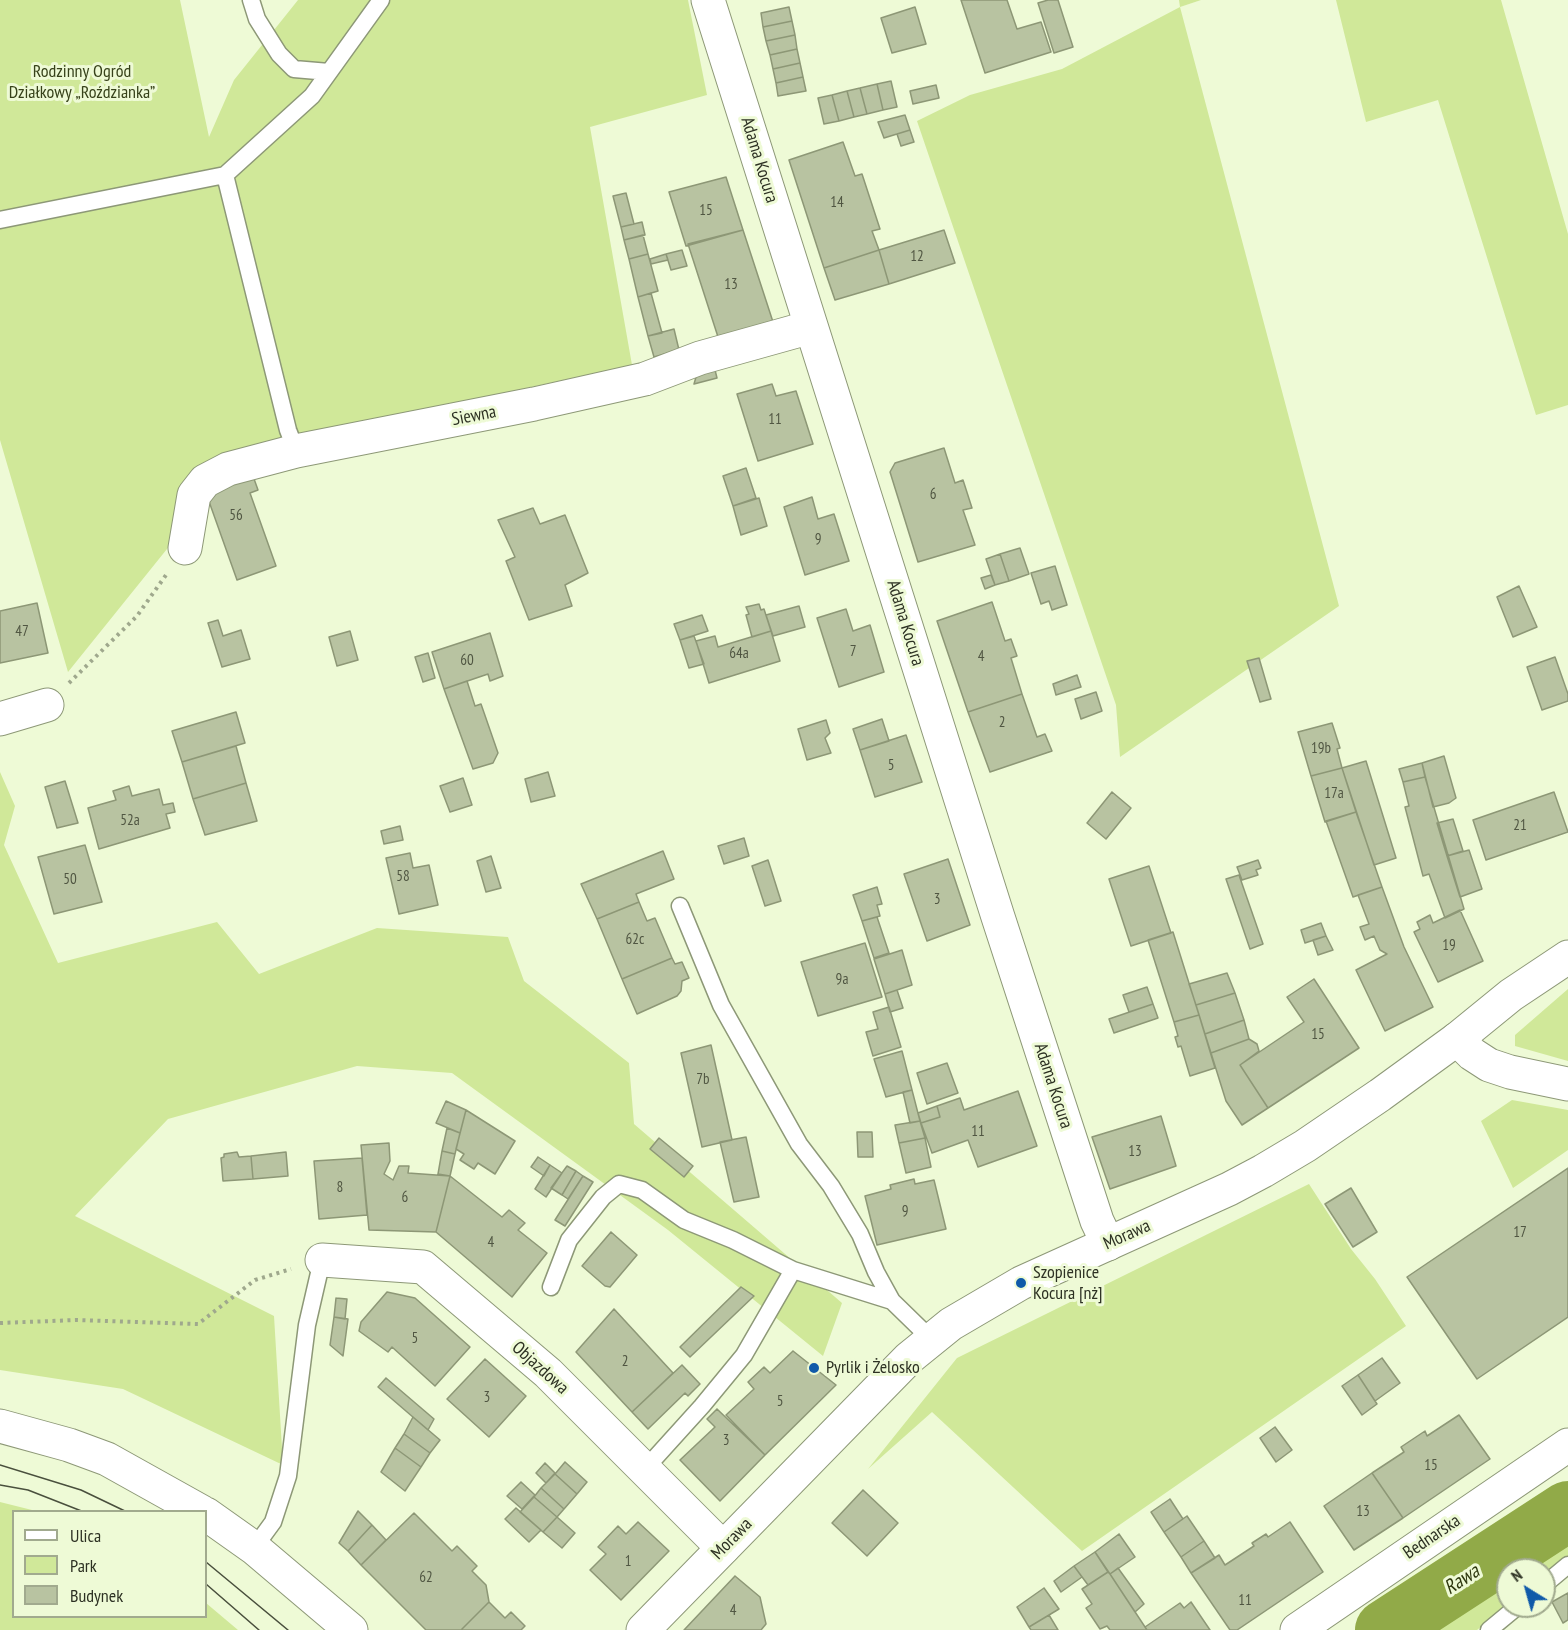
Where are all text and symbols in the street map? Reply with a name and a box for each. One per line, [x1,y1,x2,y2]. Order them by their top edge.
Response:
park label: Rodzinny Ogród Działkowy „Roździanka” [9,61,155,104]
street label: Adama Kocura [736,115,782,205]
house number: 14 [830,194,844,212]
house number: 15 [699,202,713,220]
house number: 12 [910,248,924,266]
house number: 13 [724,276,738,294]
street label: Siewna [450,401,498,431]
house number: 11 [768,411,782,429]
house number: 6 [930,486,936,504]
house number: 56 [229,507,243,525]
house number: 9 [815,531,821,549]
street label: Adama Kocura [882,578,928,668]
house number: 47 [15,623,29,641]
house number: 7 [850,643,856,661]
house number: 64a [729,645,749,663]
house number: 4 [978,648,984,666]
house number: 60 [460,652,474,670]
house number: 2 [999,714,1005,732]
house number: 19b [1311,740,1331,758]
house number: 5 [888,757,894,775]
house number: 17a [1324,785,1344,803]
house number: 52a [120,812,140,830]
house number: 21 [1513,817,1527,835]
house number: 58 [396,868,410,886]
house number: 50 [63,871,77,889]
house number: 3 [934,891,940,909]
house number: 62c [626,931,644,949]
house number: 19 [1442,937,1456,955]
house number: 9a [836,971,848,989]
house number: 15 [1311,1026,1325,1044]
street label: Adama Kocura [1029,1041,1077,1131]
house number: 7b [696,1071,710,1089]
house number: 11 [971,1123,985,1141]
house number: 13 [1128,1143,1142,1161]
house number: 8 [337,1179,343,1197]
house number: 6 [402,1189,408,1207]
house number: 9 [902,1203,908,1221]
street label: Morawa [1100,1215,1154,1255]
house number: 17 [1513,1224,1527,1242]
house number: 4 [488,1234,494,1252]
place label: Szopienice Kocura [nż] [1033,1262,1102,1304]
marker: Szopienice Kocura [nż] [1014,1276,1028,1290]
house number: 5 [412,1330,418,1348]
street label: Objazdowa [507,1337,573,1399]
house number: 2 [622,1353,628,1371]
place label: Pyrlik i Żelosko [826,1357,920,1379]
marker: Pyrlik i Żelosko [807,1361,821,1375]
house number: 3 [484,1389,490,1407]
house number: 5 [777,1393,783,1411]
house number: 3 [723,1432,729,1450]
house number: 15 [1424,1457,1438,1475]
house number: 13 [1356,1503,1370,1521]
legend [12,1510,207,1618]
street label: Bednarska [1399,1510,1465,1564]
street label: Morawa [707,1514,757,1564]
text: Ulica [70,1524,101,1547]
house number: 1 [625,1553,631,1571]
text: Park [70,1554,97,1577]
north arrow [1496,1558,1556,1618]
water label: Rawa [1440,1560,1484,1600]
text: N [1507,1565,1526,1586]
house number: 62 [419,1569,433,1587]
text: Budynek [70,1584,123,1607]
house number: 11 [1238,1592,1252,1610]
house number: 4 [730,1602,736,1620]

